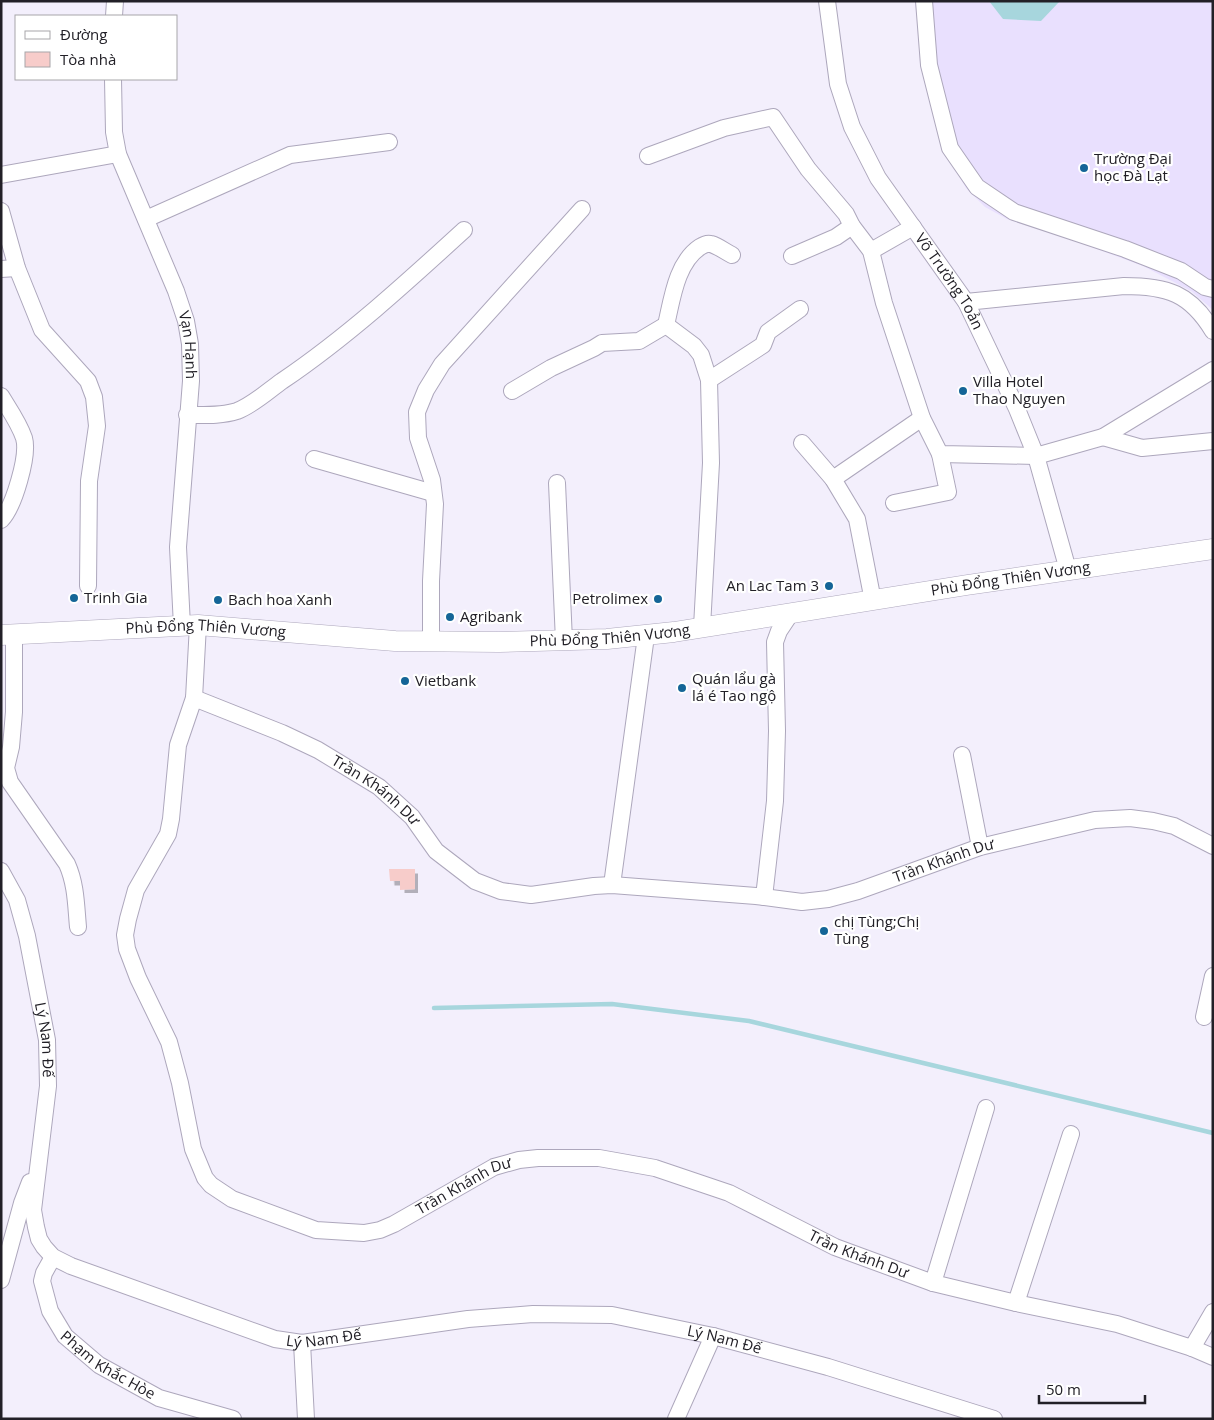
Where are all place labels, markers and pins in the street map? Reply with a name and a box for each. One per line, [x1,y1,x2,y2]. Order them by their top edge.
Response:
place label: Trường Đại học Đà Lạt [1094,148,1172,185]
marker: Trường Đại học Đà Lạt [1078,162,1090,174]
place label: Villa Hotel Thao Nguyen [973,371,1066,408]
marker: Villa Hotel Thao Nguyen [957,385,969,397]
place label: An Lac Tam 3 [726,575,819,595]
marker: An Lac Tam 3 [823,580,835,592]
place label: Trinh Gia [84,587,148,607]
place label: Petrolimex [572,588,648,608]
place label: Bach hoa Xanh [228,589,332,609]
marker: Trinh Gia [68,592,80,604]
marker: Petrolimex [652,593,664,605]
marker: Bach hoa Xanh [212,594,224,606]
place label: Agribank [460,606,522,626]
marker: Agribank [444,611,456,623]
place label: Quán lẩu gà lá é Tao ngộ [692,668,776,705]
place label: Vietbank [415,670,476,690]
marker: Vietbank [399,675,411,687]
marker: Quán lẩu gà lá é Tao ngộ [676,682,688,694]
place label: chị Tùng;Chị Tùng [834,911,919,948]
marker: chị Tùng;Chị Tùng [818,925,830,937]

